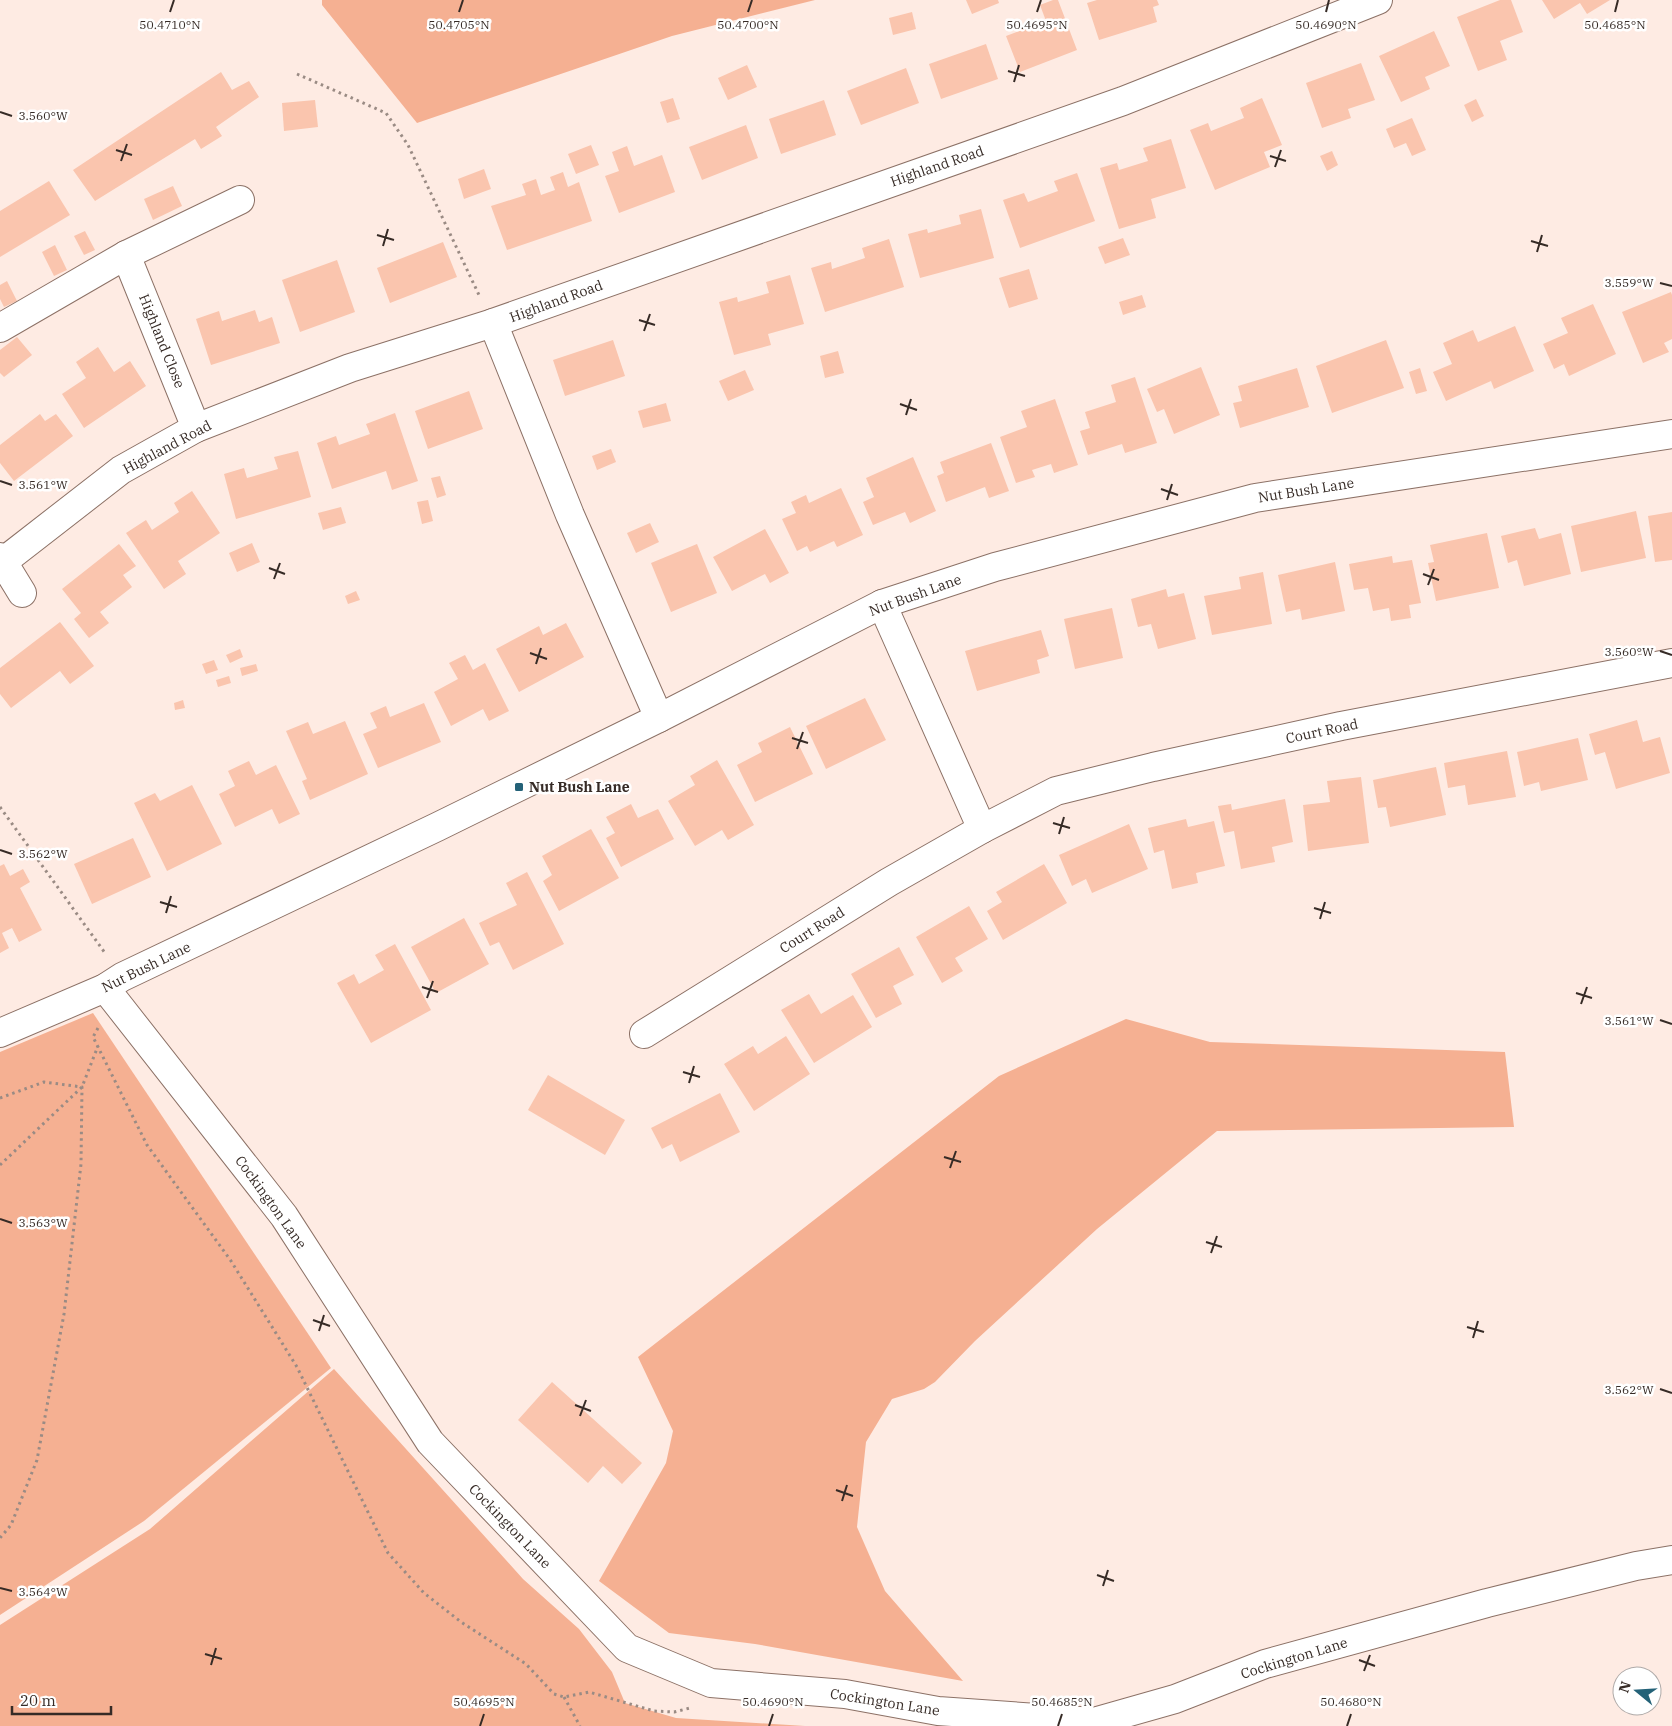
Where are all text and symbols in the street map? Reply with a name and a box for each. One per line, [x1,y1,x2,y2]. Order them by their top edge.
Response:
text: 50.4710°N [139,17,201,32]
text: 50.4705°N [428,17,490,32]
text: 50.4700°N [717,17,779,32]
text: 50.4695°N [1006,17,1068,32]
text: 50.4690°N [1295,17,1357,32]
text: 50.4685°N [1584,17,1646,32]
text: 3.560°W [18,108,68,123]
street label: Highland Road [888,141,987,190]
text: 3.559°W [1604,275,1654,290]
street label: Highland Road [507,276,605,326]
street label: Highland Close [135,291,189,391]
street label: Highland Road [120,416,215,478]
street label: Nut Bush Lane [1257,474,1355,506]
text: 3.561°W [18,477,68,492]
street label: Nut Bush Lane [866,570,964,620]
text: 3.560°W [1604,644,1654,659]
street label: Court Road [1284,714,1360,747]
place label: Nut Bush Lane [529,778,630,796]
marker: Nut Bush Lane [513,781,525,793]
text: 3.562°W [18,846,68,861]
street label: Court Road [776,903,848,957]
street label: Nut Bush Lane [99,938,193,996]
text: 3.561°W [1604,1013,1654,1028]
street label: Cockington Lane [231,1152,311,1252]
text: 3.563°W [18,1215,68,1230]
text: 3.562°W [1604,1382,1654,1397]
street label: Cockington Lane [465,1480,555,1572]
text: 3.564°W [18,1584,68,1599]
street label: Cockington Lane [1238,1633,1350,1683]
north arrow [1612,1666,1662,1716]
text: N [1614,1679,1635,1695]
scale bar [12,1684,111,1716]
street label: Cockington Lane [829,1684,941,1720]
text: 20 m [20,1691,56,1710]
text: 50.4695°N [453,1694,515,1709]
text: 50.4690°N [742,1694,804,1709]
text: 50.4685°N [1031,1694,1093,1709]
text: 50.4680°N [1320,1694,1382,1709]

